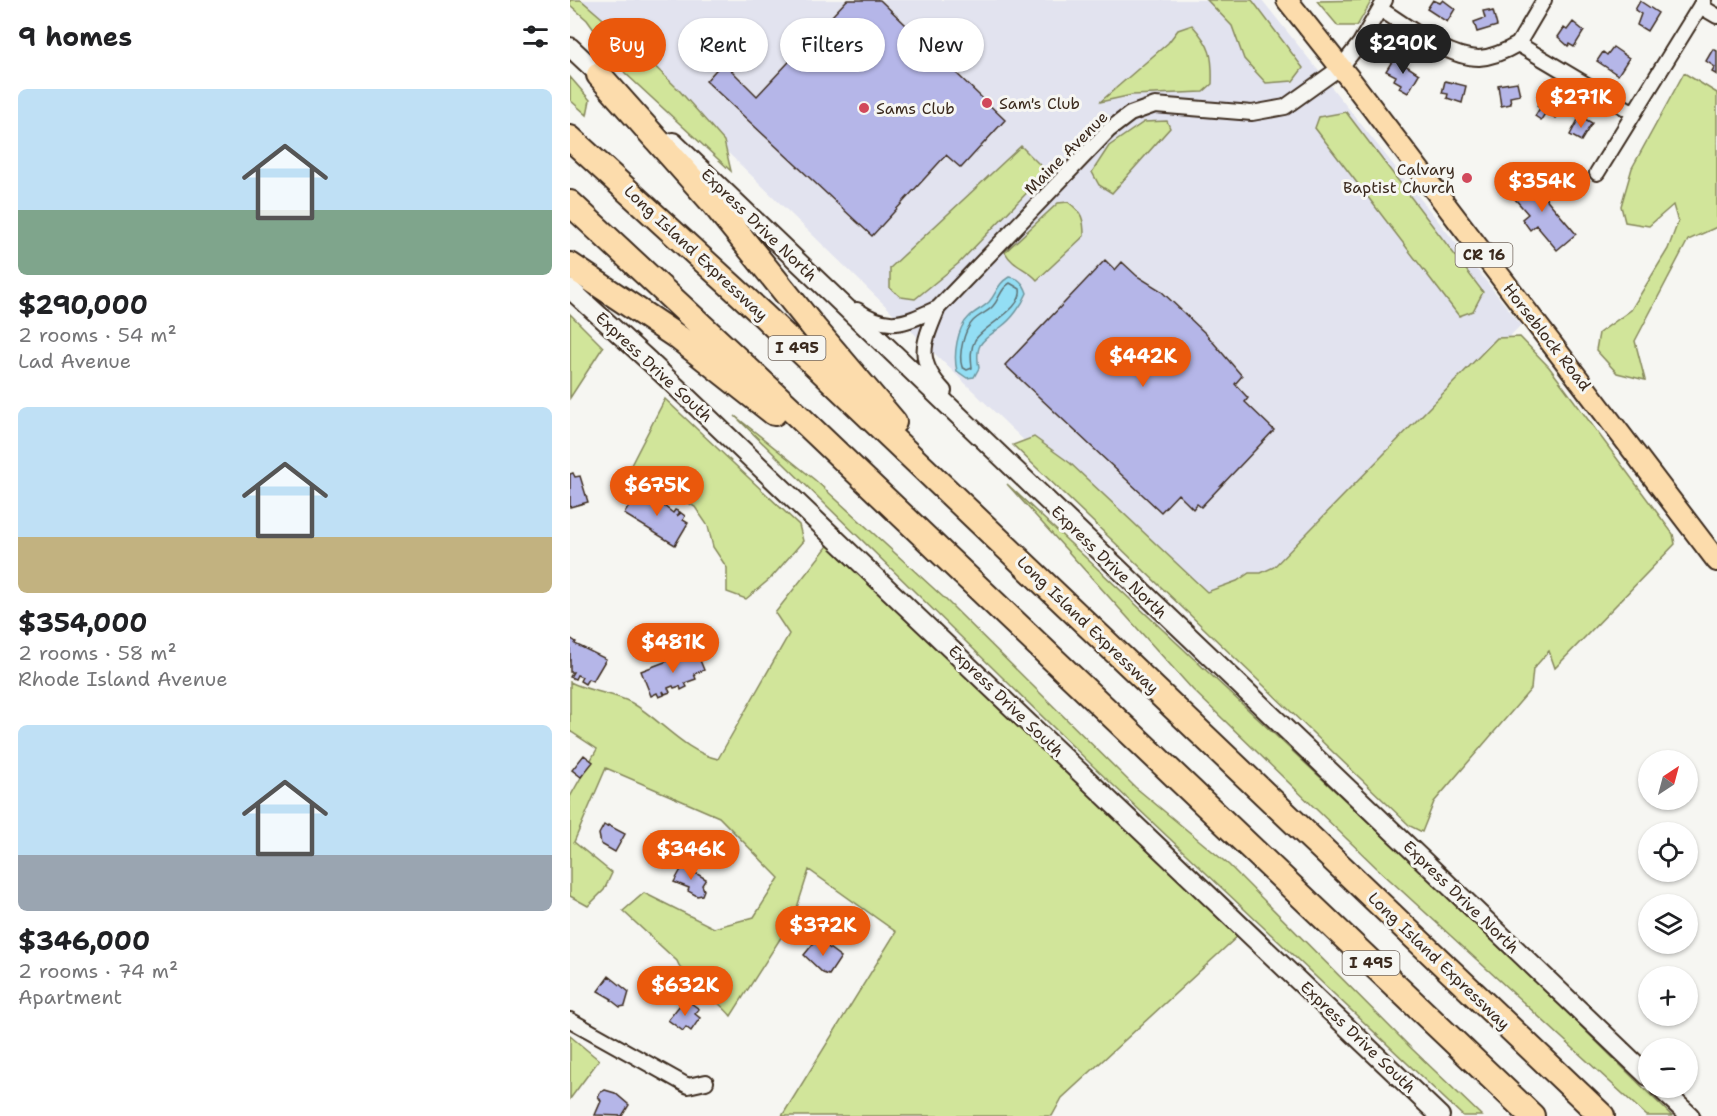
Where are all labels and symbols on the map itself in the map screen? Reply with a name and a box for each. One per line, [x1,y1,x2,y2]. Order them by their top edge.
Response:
pin: $290K [1361,24,1445,75]
pin: $271K [1539,78,1623,129]
place label: Sam's Club [999,93,1080,114]
marker: Sam's Club [980,96,994,110]
place label: Sams Club [876,98,955,119]
marker: Sams Club [857,101,871,115]
street label: Maine Avenue [1020,107,1112,199]
place label: Calvary Baptist Church [1343,159,1455,198]
pin: $354K [1500,162,1584,213]
street label: Express Drive North [696,164,822,286]
marker: Calvary Baptist Church [1460,171,1474,185]
street label: Long Island Expressway [619,181,773,325]
road number: CR 16 [1456,243,1512,267]
street label: Horseblock Road [1498,279,1596,395]
street label: Express Drive South [591,307,717,427]
road number: I 495 [768,336,826,360]
pin: $442K [1101,337,1185,388]
pin: $675K [615,466,699,517]
street label: Express Drive North [1046,501,1172,623]
street label: Long Island Expressway [1012,552,1164,698]
pin: $481K [631,623,715,674]
street label: Express Drive South [944,640,1068,762]
north arrow [1638,750,1698,810]
pin: $346K [649,830,733,881]
street label: Express Drive North [1398,836,1524,958]
street label: Long Island Expressway [1363,888,1515,1034]
pin: $372K [781,906,865,957]
road number: I 495 [1342,951,1400,975]
pin: $632K [643,966,727,1017]
street label: Express Drive South [1296,976,1420,1098]

